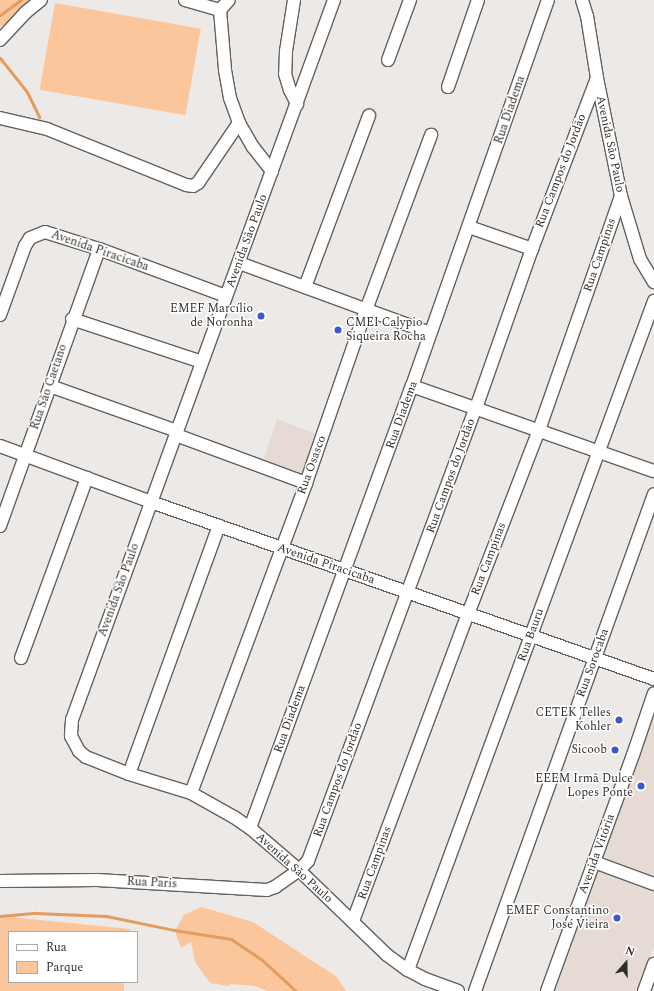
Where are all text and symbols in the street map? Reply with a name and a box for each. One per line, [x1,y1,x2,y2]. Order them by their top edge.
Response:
street label: Rua Diadema [492,74,528,146]
street label: Avenida São Paulo [593,94,627,194]
street label: Rua Campos do Jordão [533,112,589,230]
street label: Avenida São Paulo [223,192,271,290]
street label: Rua Campinas [581,216,619,294]
street label: Avenida Piracicaba [49,228,151,274]
place label: EMEF Marcílio de Noronha [170,302,253,330]
marker: EMEF Marcílio de Noronha [256,311,266,321]
place label: CMEI Calypio Siqueira Rocha [346,316,426,344]
marker: CMEI Calypio Siqueira Rocha [333,325,343,335]
street label: Rua São Caetano [28,342,70,432]
street label: Rua Diadema [383,379,421,451]
street label: Rua Campos do Jordão [424,417,478,535]
street label: Rua Osasco [295,434,329,496]
street label: Rua Campinas [468,520,510,598]
street label: Avenida São Paulo [95,541,143,639]
street label: Avenida Piracicaba [275,541,377,587]
street label: Rua Bauru [515,606,547,664]
street label: Rua Sorocaba [574,627,612,699]
street label: Rua Diadema [271,683,309,755]
place label: CETEK Telles Kohler [536,706,611,734]
marker: CETEK Telles Kohler [614,715,624,725]
street label: Rua Campos do Jordão [311,721,365,839]
place label: Sicoob [571,743,607,757]
marker: Sicoob [610,745,620,755]
place label: EEEM Irmã Dulce Lopes Ponte [535,772,633,800]
marker: EEEM Irmã Dulce Lopes Ponte [636,781,646,791]
street label: Avenida Vitória [576,812,618,896]
street label: Rua Campinas [355,824,395,902]
street label: Avenida São Paulo [253,830,335,906]
street label: Rua Paris [126,874,178,892]
place label: EMEF Constantino José Vieira [506,904,609,932]
marker: EMEF Constantino José Vieira [612,913,622,923]
legend [8,931,138,983]
text: Rua [46,938,67,957]
text: N [623,942,637,961]
north arrow [606,943,646,983]
text: Parque [46,958,83,977]

